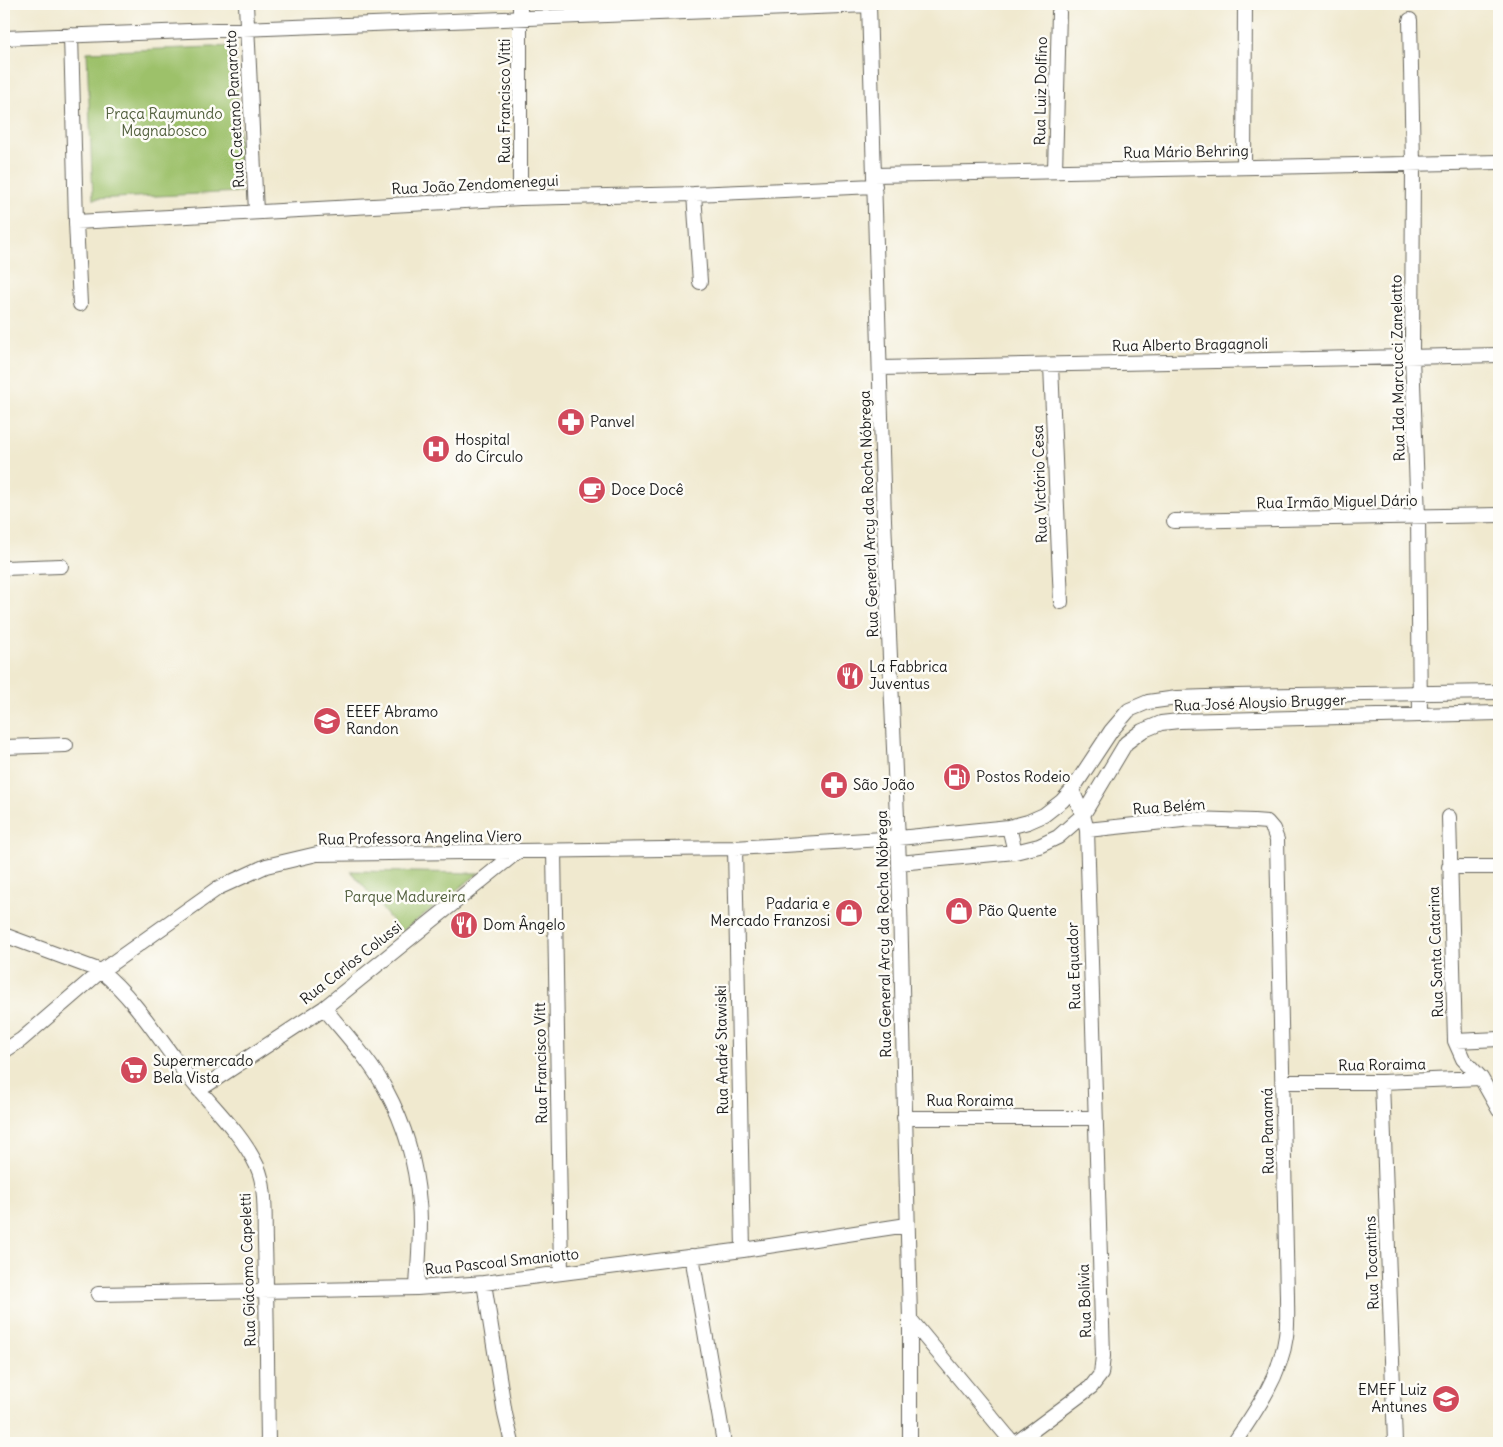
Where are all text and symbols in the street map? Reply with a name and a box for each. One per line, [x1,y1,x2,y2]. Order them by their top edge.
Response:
street label: Rua Caetano Panarotto [221,30,248,189]
street label: Rua Luiz Dolfino [1030,36,1051,146]
street label: Rua Francisco Vitti [495,39,514,163]
park label: Praça Raymundo Magnabosco [105,104,223,140]
street label: Rua Mário Behring [1123,141,1249,162]
street label: Rua João Zendomenegui [391,171,559,198]
street label: Rua Ida Marcucci Zanelatto [1386,275,1409,461]
street label: Rua Alberto Bragagnoli [1112,334,1268,355]
street label: Rua General Arcy da Rocha Nóbrega [855,390,882,638]
pharmacy icon: Panvel [556,407,586,437]
place label: Panvel [590,412,635,431]
street label: Rua Victório Cesa [1028,424,1051,544]
place label: Hospital do Círculo [455,430,523,466]
hospital icon: Hospital do Círculo [421,434,451,464]
cafe icon: Doce Docê [577,475,607,505]
place label: Doce Docê [611,480,684,499]
street label: Rua Irmão Miguel Dário [1256,491,1418,512]
place label: La Fabbrica Juventus [869,657,948,693]
restaurant icon: La Fabbrica Juventus [835,661,865,691]
street label: Rua José Aloysio Brugger [1173,690,1347,715]
place label: EEEF Abramo Randon [346,702,438,738]
school or university icon: EEEF Abramo Randon [312,706,342,736]
fuel station icon: Postos Rodeio [942,762,972,792]
place label: Postos Rodeio [976,767,1070,786]
pharmacy icon: São João [819,770,849,800]
place label: São João [853,775,915,794]
street label: Rua Belém [1132,794,1206,819]
street label: Rua General Arcy da Rocha Nóbrega [872,810,895,1058]
street label: Rua Professora Angelina Viero [318,826,522,849]
street label: Rua Santa Catarina [1424,886,1447,1018]
park label: Parque Madureira [344,887,466,906]
place label: Padaria e Mercado Franzosi [710,894,830,930]
shop icon: Pão Quente [944,896,974,926]
shop icon: Padaria e Mercado Franzosi [834,898,864,928]
place label: Pão Quente [978,901,1057,920]
restaurant icon: Dom Ângelo [449,910,479,940]
place label: Dom Ângelo [483,915,565,934]
street label: Rua Carlos Colussi [296,917,405,1008]
street label: Rua Equador [1062,922,1085,1010]
street label: Rua André Stawiski [711,985,732,1115]
street label: Rua Francisco Vitt [530,1002,551,1124]
place label: Supermercado Bela Vista [153,1051,253,1087]
street label: Rua Roraima [1338,1054,1426,1075]
supermarket icon: Supermercado Bela Vista [119,1055,149,1085]
street label: Rua Panamá [1257,1087,1278,1174]
street label: Rua Roraima [926,1091,1014,1110]
street label: Rua Giácomo Capeletti [235,1193,260,1347]
street label: Rua Tocantins [1360,1215,1383,1310]
street label: Rua Pascoal Smaniotto [424,1244,580,1279]
street label: Rua Bolívia [1074,1263,1095,1339]
place label: EMEF Luiz Antunes [1358,1380,1427,1416]
school or university icon: EMEF Luiz Antunes [1431,1384,1461,1414]

